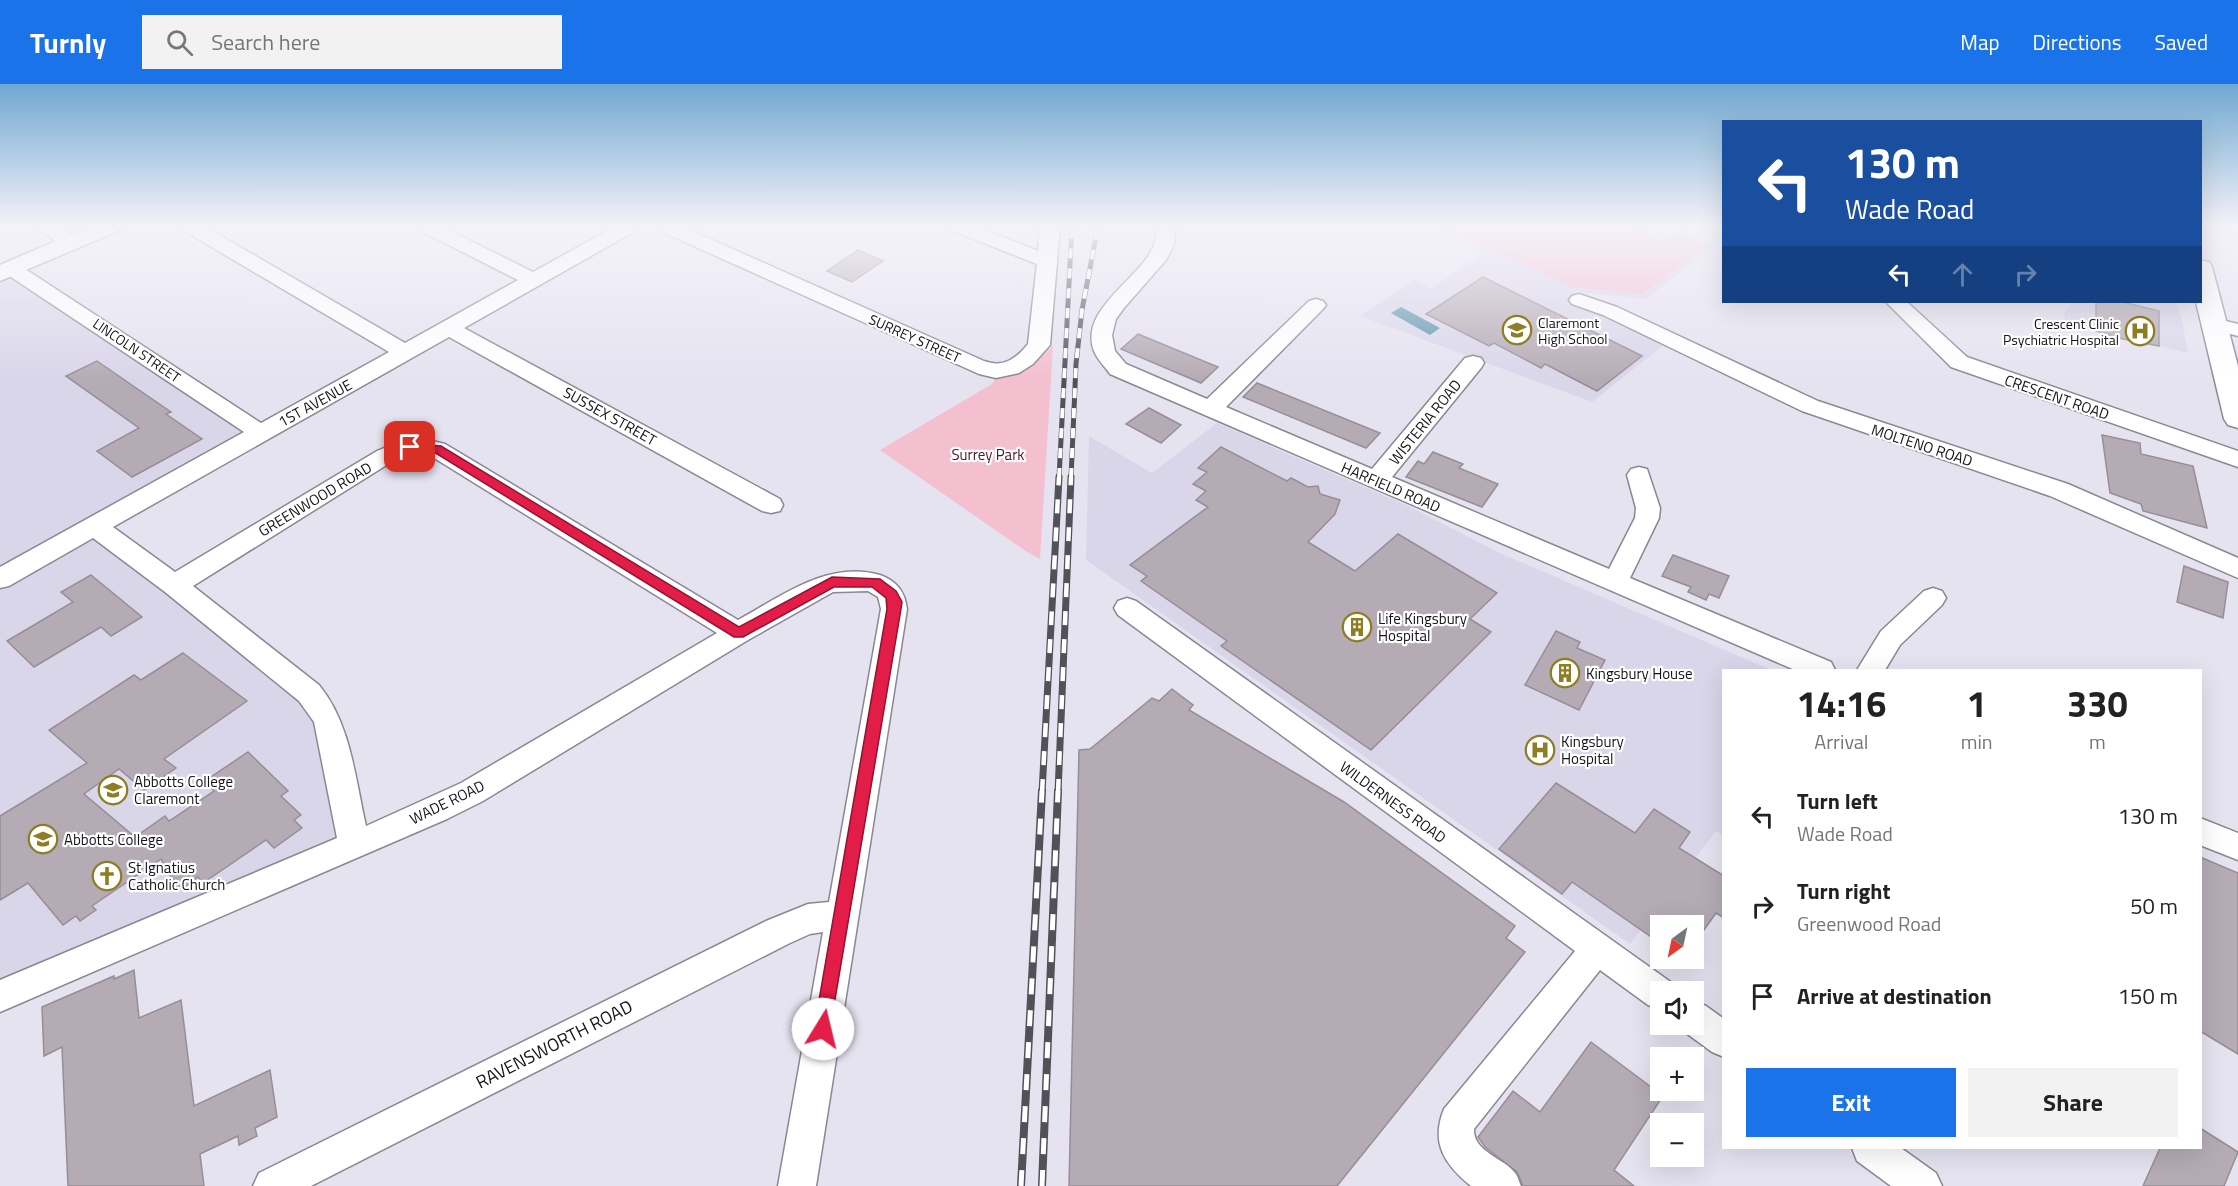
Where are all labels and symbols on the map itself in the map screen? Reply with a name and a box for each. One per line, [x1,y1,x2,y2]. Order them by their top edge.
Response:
street label: SURREY STREET [866,308,965,368]
place label: Claremont High School [1538,312,1608,349]
street label: LINCOLN STREET [89,313,186,388]
place label: Crescent Clinic Psychiatric Hospital [2003,313,2119,350]
school or university icon: Claremont High School [1501,314,1533,346]
hospital icon: Crescent Clinic Psychiatric Hospital [2124,315,2156,347]
street label: CRESCENT ROAD [2002,368,2112,426]
street label: 1ST AVENUE [274,373,356,433]
street label: WISTERIA ROAD [1383,374,1467,470]
street label: SUSSEX STREET [559,381,661,451]
street label: MOLTENO ROAD [1868,418,1976,472]
pin [384,421,435,472]
park label: Surrey Park [951,443,1025,466]
street label: GREENWOOD ROAD [254,456,376,542]
street label: HARFIELD ROAD [1338,456,1444,518]
place label: Life Kingsbury Hospital [1378,607,1467,647]
building icon: Life Kingsbury Hospital [1341,611,1373,643]
building icon: Kingsbury House [1549,657,1581,689]
place label: Kingsbury House [1586,662,1693,685]
place label: Kingsbury Hospital [1561,730,1624,770]
hospital icon: Kingsbury Hospital [1524,734,1556,766]
street label: WILDERNESS ROAD [1335,755,1451,849]
place label: Abbotts College Claremont [134,770,233,810]
school or university icon: Abbotts College Claremont [97,774,129,806]
street label: WADE ROAD [406,774,488,830]
school or university icon: Abbotts College [27,823,59,855]
place label: Abbotts College [64,828,163,851]
place label: St Ignatius Catholic Church [128,856,225,896]
church icon: St Ignatius Catholic Church [91,860,123,892]
north arrow [1650,915,1704,969]
street label: RAVENSWORTH ROAD [471,993,637,1095]
position arrow [791,997,855,1061]

